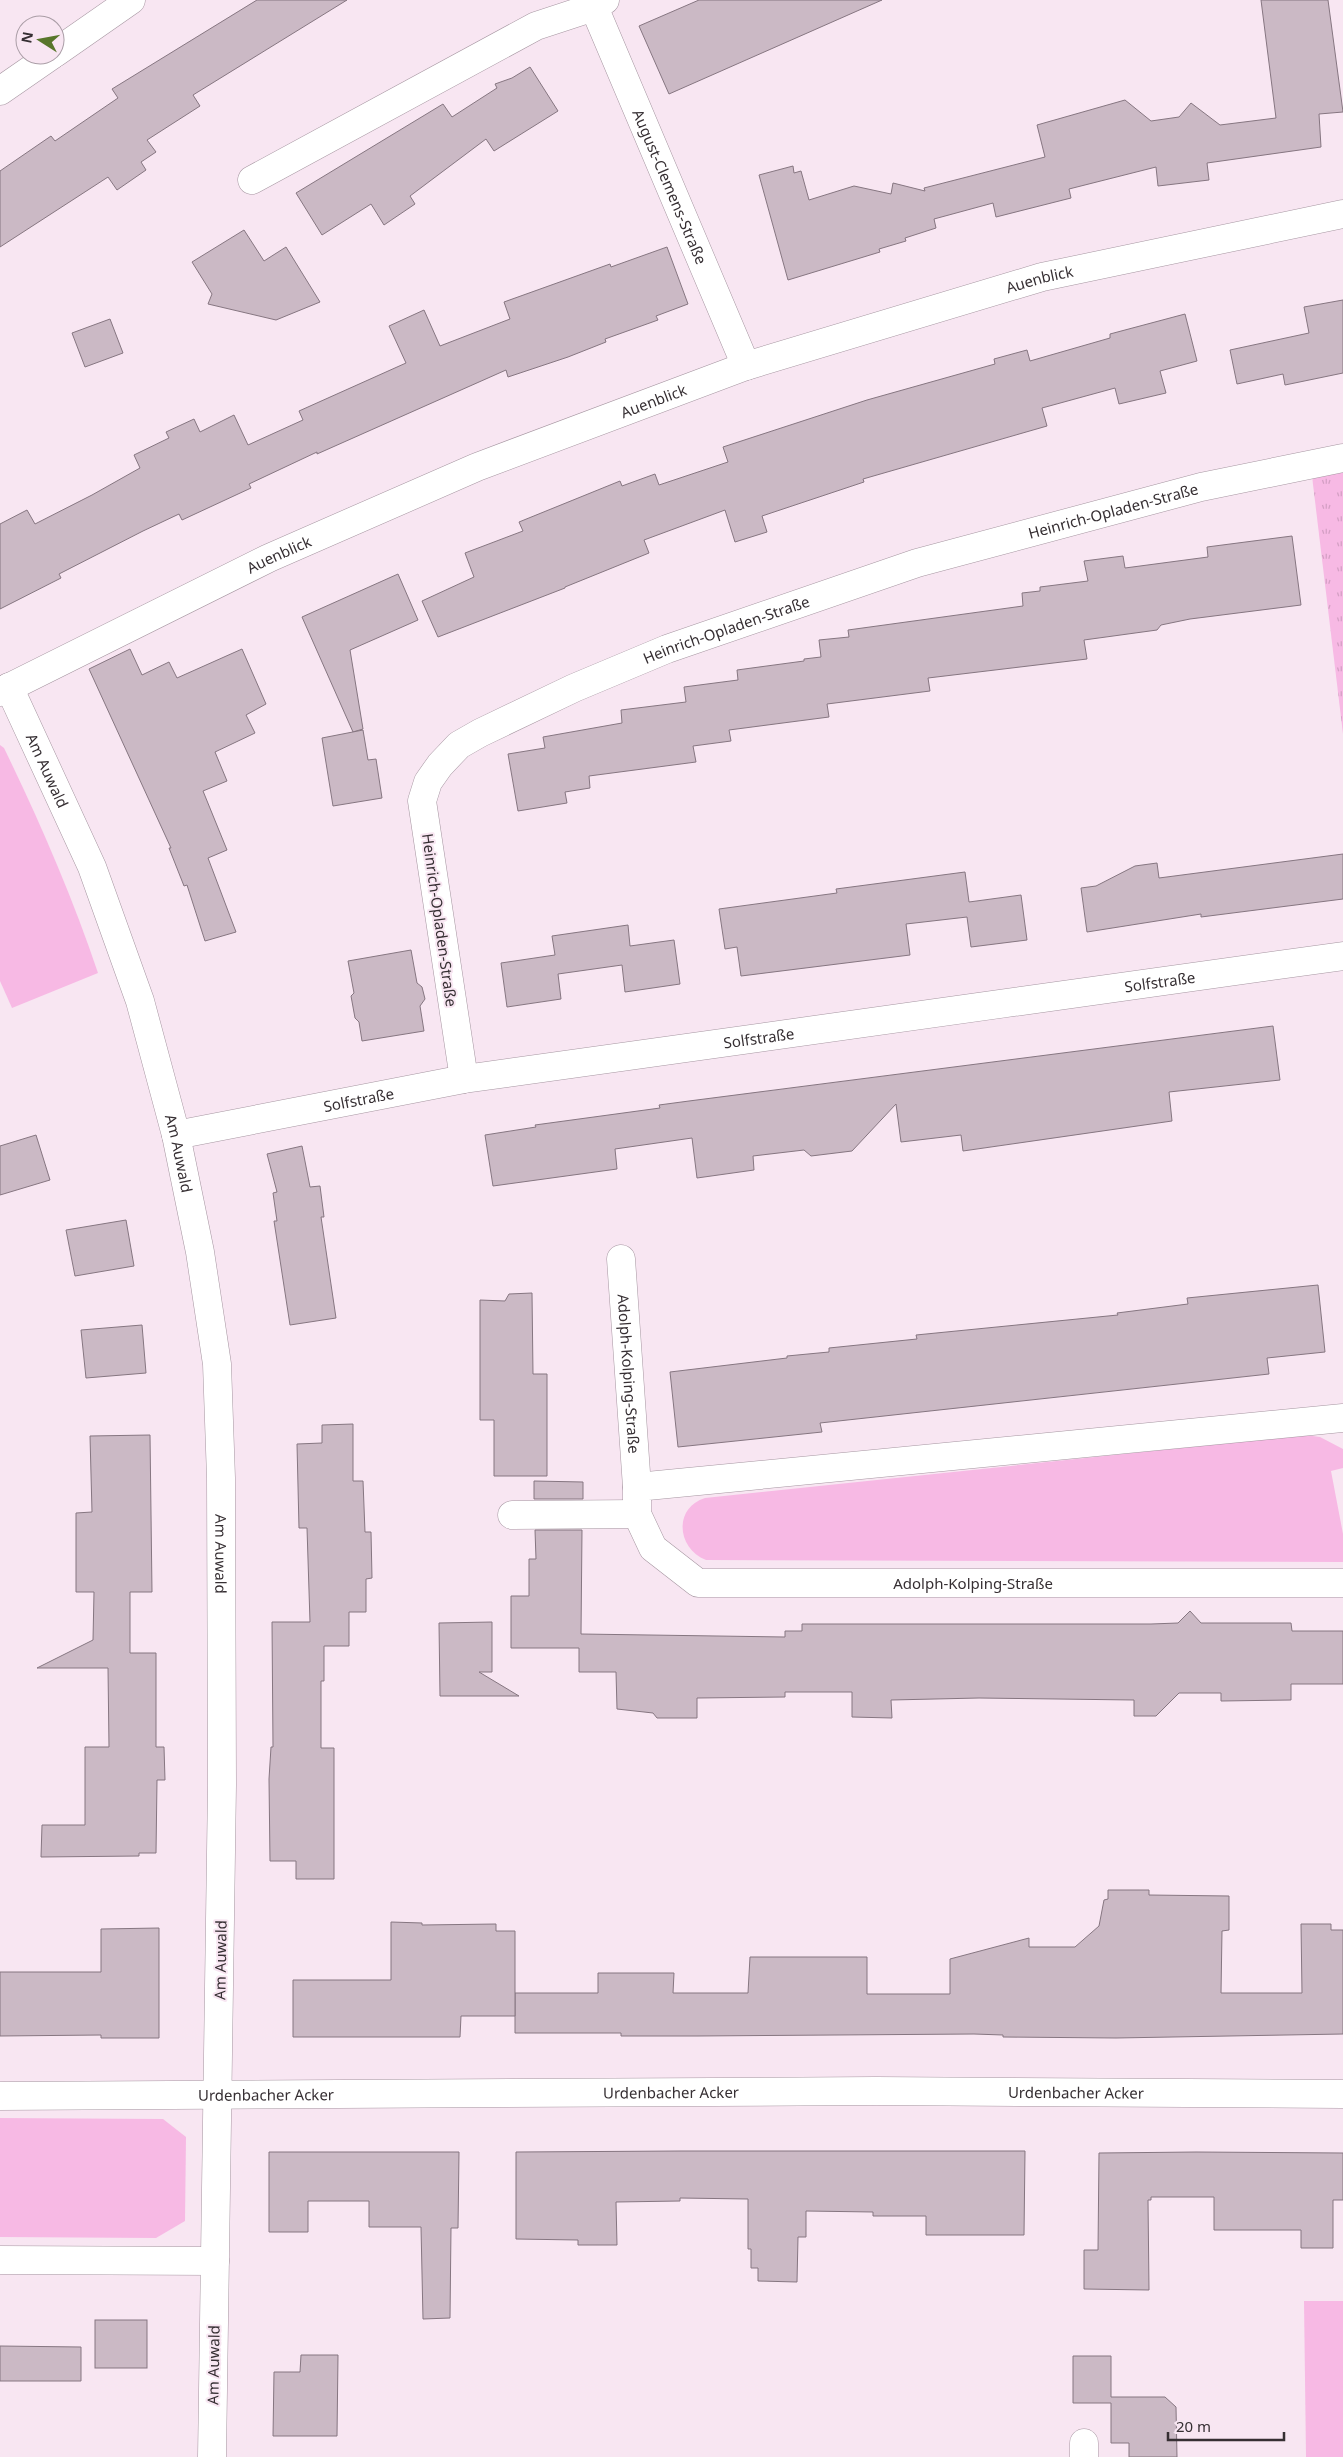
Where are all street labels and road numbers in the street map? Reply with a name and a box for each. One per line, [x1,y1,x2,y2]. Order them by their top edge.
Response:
street label: August-Clemens-Straße [628,106,712,267]
street label: Auenblick [1003,261,1075,297]
street label: Auenblick [618,379,689,422]
street label: Heinrich-Opladen-Straße [1026,478,1200,543]
street label: Auenblick [243,531,314,578]
street label: Heinrich-Opladen-Straße [640,591,812,668]
street label: Am Auwald [22,730,73,811]
street label: Heinrich-Opladen-Straße [418,832,462,1008]
street label: Solfstraße [1123,967,1196,996]
street label: Solfstraße [722,1023,795,1053]
street label: Solfstraße [322,1083,395,1116]
street label: Am Auwald [161,1112,198,1194]
street label: Adolph-Kolping-Straße [613,1293,645,1454]
street label: Am Auwald [211,1514,231,1594]
street label: Adolph-Kolping-Straße [893,1573,1053,1593]
street label: Am Auwald [209,1920,231,2000]
street label: Urdenbacher Acker [603,2082,739,2103]
street label: Urdenbacher Acker [1008,2082,1144,2103]
street label: Urdenbacher Acker [198,2084,334,2105]
street label: Am Auwald [202,2325,224,2405]

